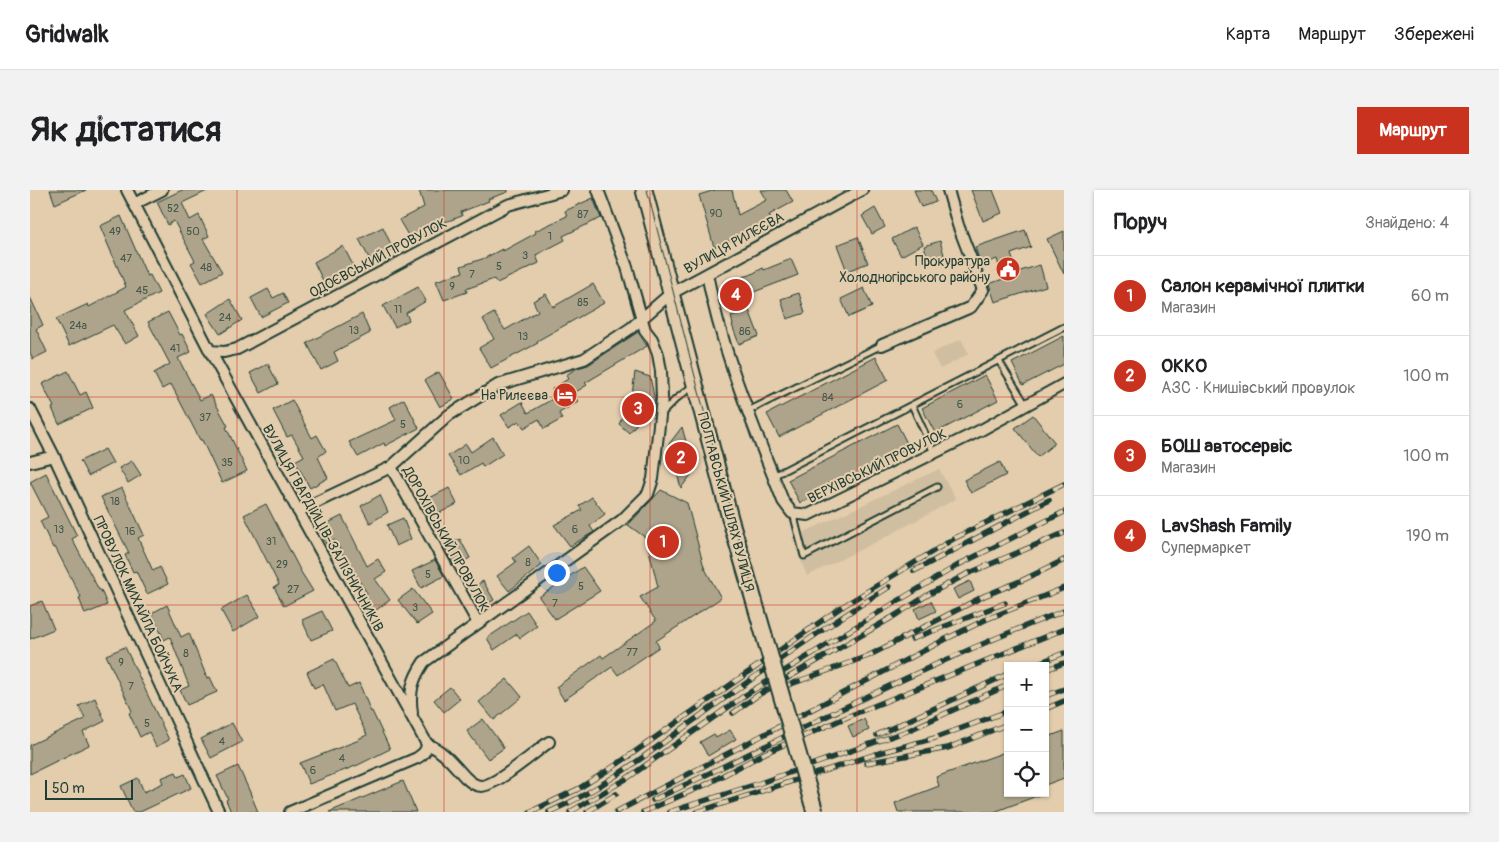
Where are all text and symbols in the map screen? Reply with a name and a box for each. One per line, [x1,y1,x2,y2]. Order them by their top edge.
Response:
text: Gridwalk [25,20,109,49]
text: Карта [1226,23,1270,46]
text: Маршрут [1298,23,1366,46]
text: Збережені [1394,23,1474,46]
button: Маршрут [1357,107,1469,154]
text: Як дістатися [30,108,221,152]
house number: 52 [167,202,179,215]
house number: 90 [709,207,723,220]
house number: 87 [577,208,589,221]
street label: ВУЛИЦЯ РИЛЄЄВА [681,208,787,278]
text: Поруч [1114,209,1167,236]
text: Знайдено: 4 [1365,213,1449,233]
street label: ОДОЄВСЬКИЙ ПРОВУЛОК [306,214,450,302]
house number: 49 [109,225,121,238]
house number: 50 [186,225,200,238]
house number: 1 [548,230,552,243]
house number: 3 [522,249,528,262]
house number: 47 [120,252,132,265]
place label: Прокуратура Холодногірського району [839,253,990,286]
public building icon: Прокуратура Холодногірського району [995,256,1021,282]
house number: 5 [496,260,502,273]
house number: 48 [200,261,212,274]
house number: 7 [469,268,475,281]
text: Салон керамічної плитки [1161,274,1364,298]
pin: 4 [720,276,752,314]
house number: 9 [449,280,455,293]
house number: 45 [136,284,148,297]
text: 1 [1127,286,1133,306]
text: 60 m [1411,286,1449,306]
house number: 85 [577,296,589,309]
text: Магазин [1161,298,1216,318]
house number: 11 [394,303,402,316]
house number: 24 [219,311,232,324]
house number: 24а [69,319,87,332]
house number: 13 [349,324,359,337]
house number: 86 [739,325,751,338]
house number: 13 [518,330,528,343]
house number: 41 [170,342,180,355]
text: ОККО [1161,354,1207,378]
text: 2 [1126,366,1134,386]
text: 100 m [1403,366,1449,386]
text: АЗС · Книшівський провулок [1161,378,1356,398]
hotel icon: На Рилєєва [552,382,578,408]
place label: На Рилєєва [481,387,548,404]
pin: 3 [622,390,654,428]
house number: 84 [822,391,835,404]
house number: 6 [957,398,963,411]
street label: ПОЛТАВСЬКИЙ ШЛЯХ ВУЛИЦЯ [694,410,758,594]
house number: 37 [199,411,211,424]
house number: 5 [400,418,406,431]
street label: ВУЛИЦЯ ГВАРДІЙЦІВ-ЗАЛІЗНИЧНИКІВ [259,421,387,635]
street label: ВЕРХІВСЬКИЙ ПРОВУЛОК [805,425,949,507]
text: БОШ автосервіс [1161,434,1292,458]
pin: 2 [665,439,697,477]
text: 3 [1126,446,1134,466]
text: 100 m [1403,446,1449,466]
house number: 10 [458,454,470,467]
house number: 35 [221,456,233,469]
text: Магазин [1161,458,1216,478]
street label: ДОРОХІВСЬКИЙ ПРОВУЛОК [398,463,493,615]
house number: 18 [110,495,120,508]
street label: ПРОВУЛОК МИХАЙЛА БОЙЧУКА [90,513,186,695]
text: LavShash Family [1161,514,1291,538]
house number: 13 [54,523,64,536]
house number: 6 [572,523,578,536]
pin: 1 [647,523,679,561]
house number: 16 [125,525,135,538]
text: 4 [1125,526,1135,546]
text: 190 m [1406,526,1449,546]
house number: 31 [266,535,276,548]
text: Супермаркет [1161,538,1251,558]
house number: 8 [525,556,531,569]
house number: 29 [276,558,288,571]
your location [544,560,570,586]
house number: 5 [425,568,431,581]
house number: 5 [578,580,584,593]
house number: 27 [287,583,299,596]
house number: 7 [552,597,558,610]
house number: 3 [412,601,418,614]
house number: 77 [626,646,638,659]
house number: 8 [183,647,189,660]
house number: 9 [118,656,124,669]
map controls [1004,662,1049,797]
button: + [1004,662,1049,707]
house number: 7 [128,680,134,693]
button: − [1004,707,1049,752]
house number: 5 [144,717,150,730]
house number: 4 [219,735,226,748]
house number: 4 [339,752,346,765]
button: locate [1004,752,1049,797]
house number: 6 [310,764,316,777]
scale bar [45,777,132,800]
text: 50 m [52,780,85,797]

